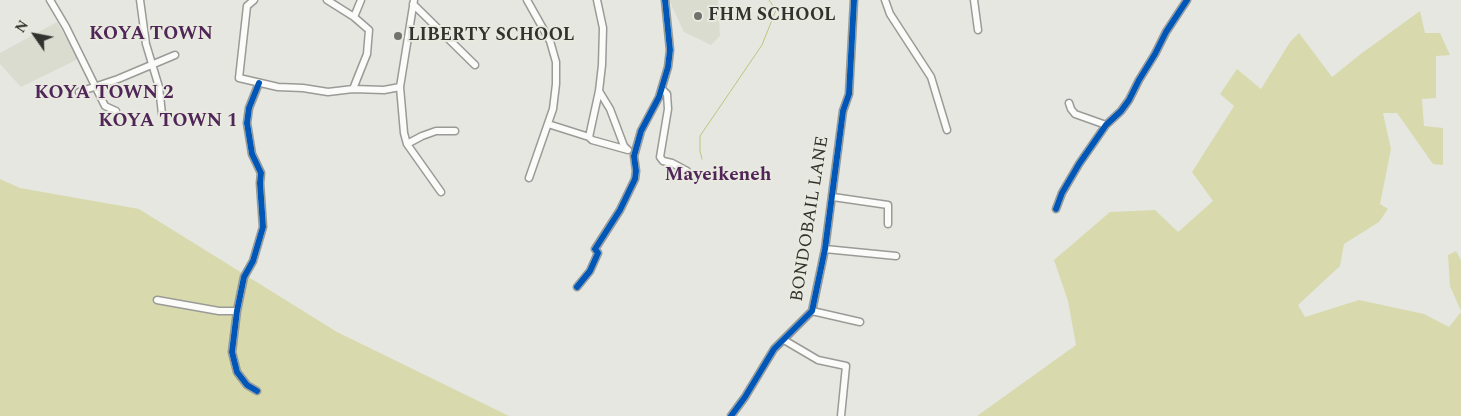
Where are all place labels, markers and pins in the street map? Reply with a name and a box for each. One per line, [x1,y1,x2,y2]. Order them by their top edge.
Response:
place label: FHM SCHOOL [708,5,836,27]
marker: FHM SCHOOL [692,10,704,22]
place label: LIBERTY SCHOOL [408,25,575,47]
marker: LIBERTY SCHOOL [392,30,404,42]

